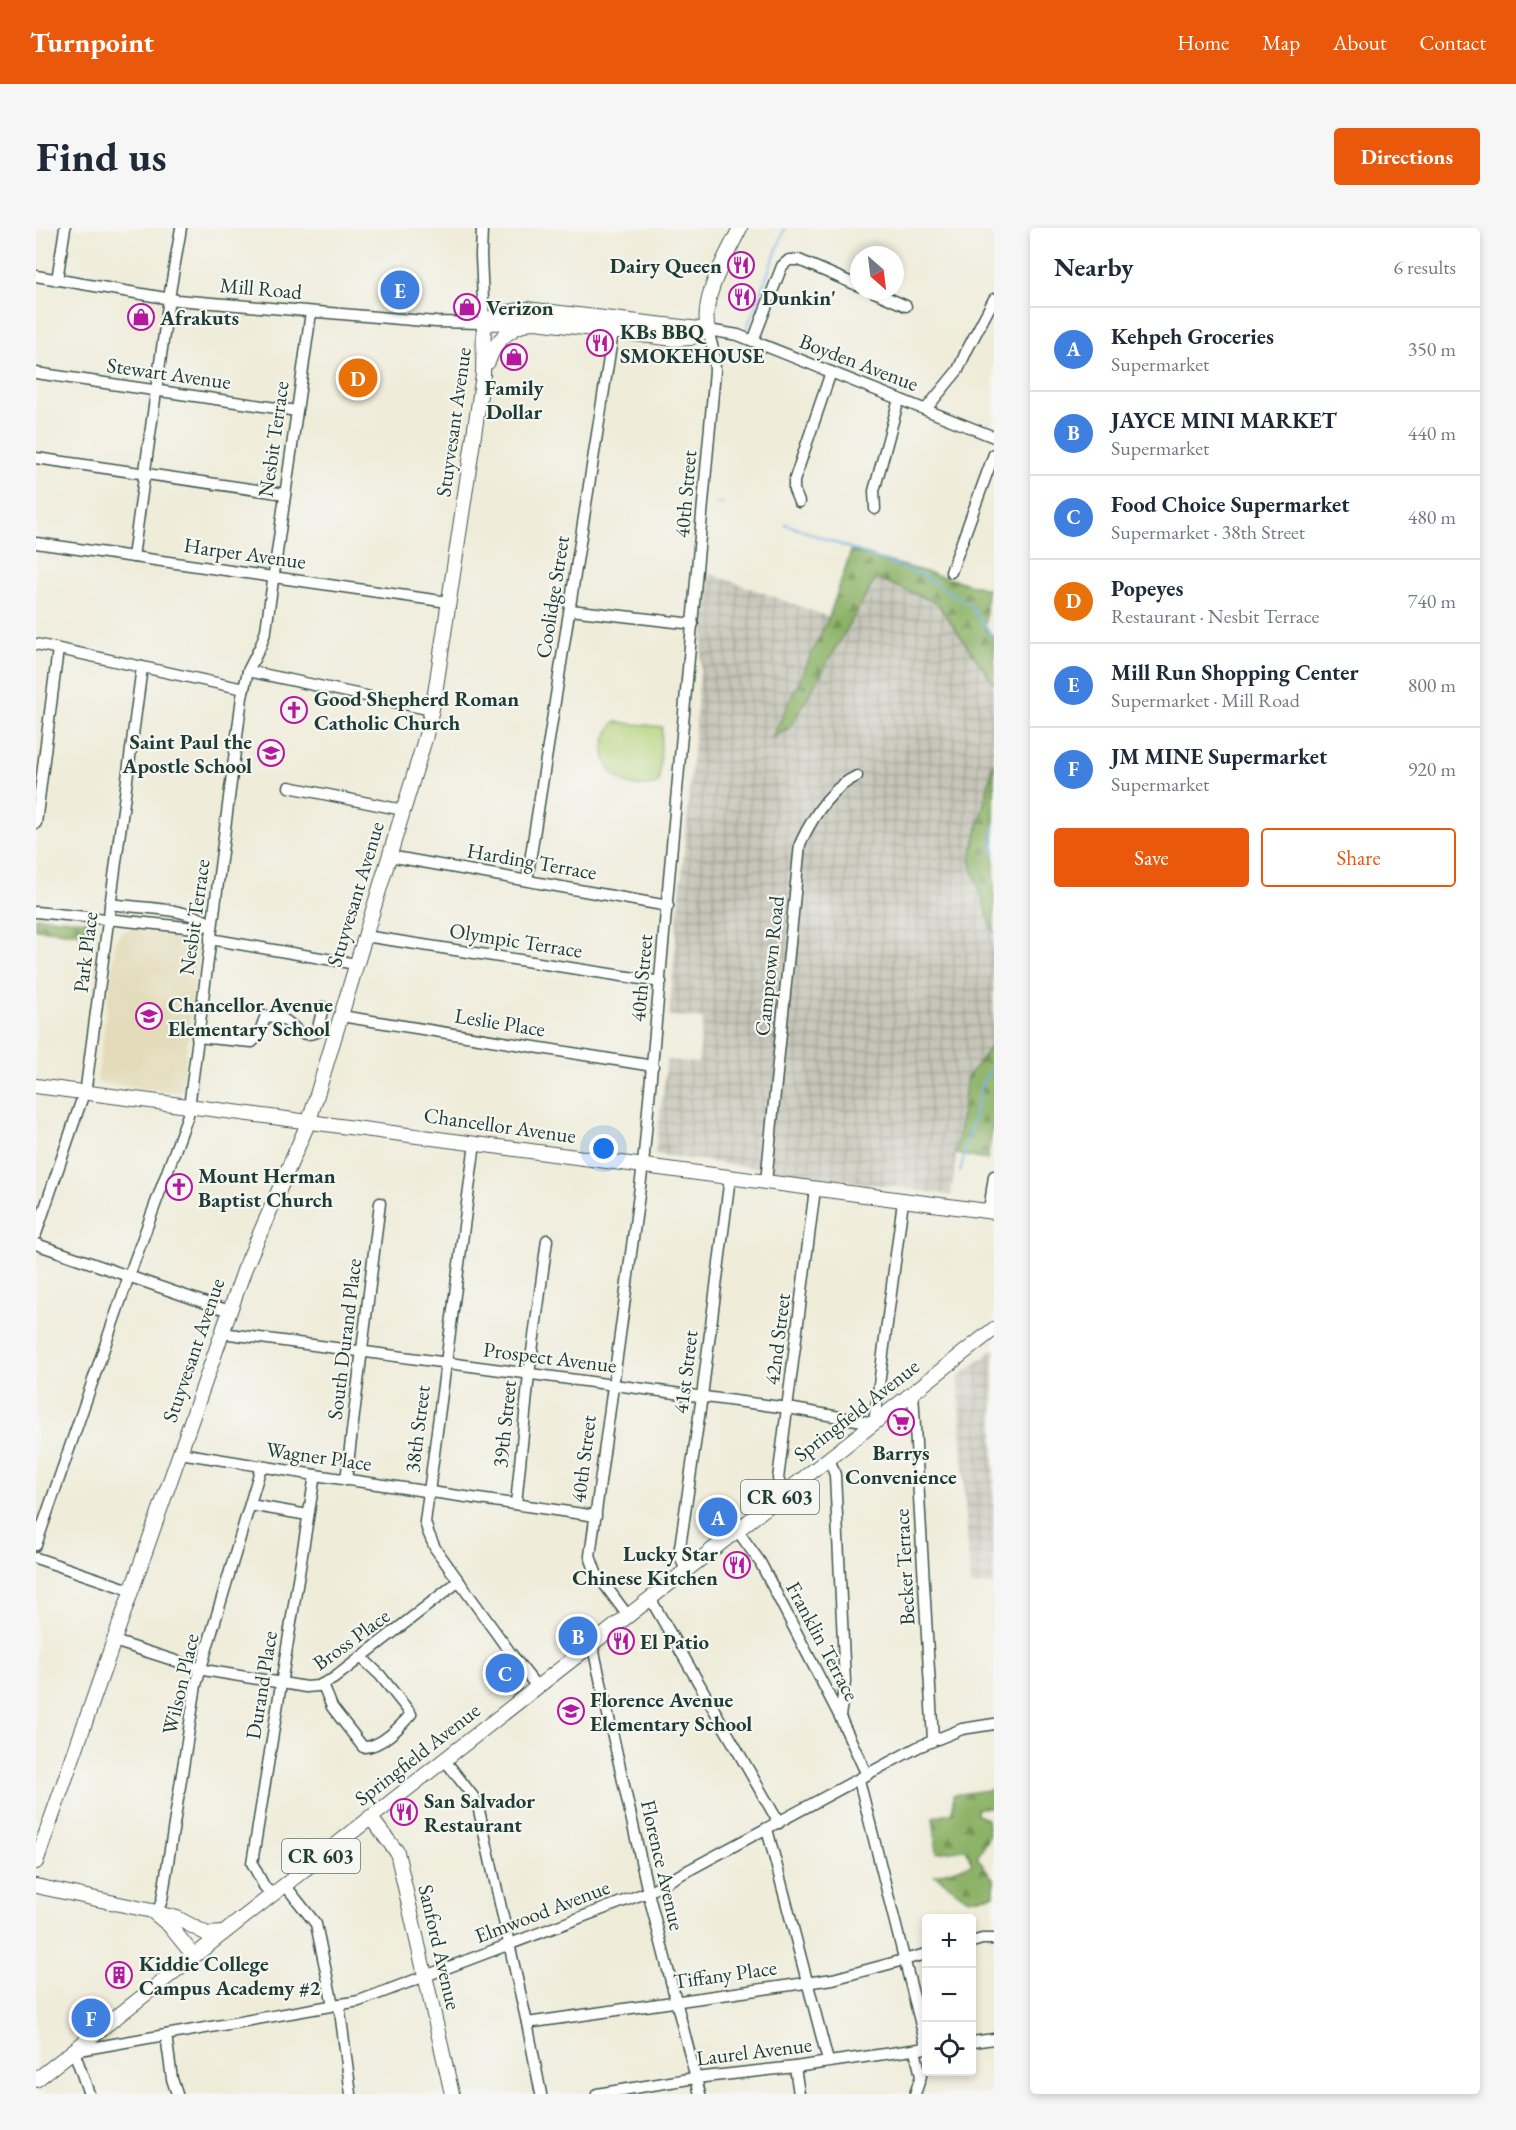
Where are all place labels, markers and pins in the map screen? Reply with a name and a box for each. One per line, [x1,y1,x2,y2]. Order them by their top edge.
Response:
restaurant icon: Dairy Queen [726,250,756,280]
place label: Dairy Queen [610,252,722,279]
pin: E [380,268,420,312]
restaurant icon: Dunkin' [727,282,757,312]
place label: Dunkin' [762,284,836,311]
shop icon: Verizon [452,292,482,322]
place label: Verizon [486,294,554,321]
shop icon: Afrakuts [126,302,156,332]
place label: Afrakuts [159,304,239,331]
place label: KBs BBQ SMOKEHOUSE [620,318,765,369]
restaurant icon: KBs BBQ SMOKEHOUSE [585,328,615,358]
shop icon: Family Dollar [499,342,529,372]
pin: D [338,356,378,400]
place label: Family Dollar [484,374,544,425]
place label: Good Shepherd Roman Catholic Church [314,685,519,736]
church icon: Good Shepherd Roman Catholic Church [279,695,309,725]
place label: Saint Paul the Apostle School [121,728,252,779]
school or university icon: Saint Paul the Apostle School [256,738,286,768]
place label: Chancellor Avenue Elementary School [168,991,333,1042]
school or university icon: Chancellor Avenue Elementary School [134,1001,164,1031]
place label: Mount Herman Baptist Church [198,1162,336,1213]
church icon: Mount Herman Baptist Church [164,1172,194,1202]
supermarket icon: Barrys Convenience [886,1407,916,1437]
place label: Barrys Convenience [845,1439,957,1490]
pin: A [698,1494,738,1540]
place label: Lucky Star Chinese Kitchen [572,1540,718,1591]
restaurant icon: Lucky Star Chinese Kitchen [722,1550,752,1580]
pin: B [558,1614,598,1658]
restaurant icon: El Patio [606,1626,636,1656]
place label: El Patio [640,1628,710,1655]
pin: C [486,1650,524,1696]
place label: Florence Avenue Elementary School [590,1686,752,1737]
school or university icon: Florence Avenue Elementary School [556,1696,586,1726]
place label: San Salvador Restaurant [424,1787,535,1838]
restaurant icon: San Salvador Restaurant [389,1797,419,1827]
place label: Kiddie College Campus Academy #2 [139,1950,321,2001]
building icon: Kiddie College Campus Academy #2 [104,1960,134,1990]
pin: F [72,1996,110,2040]

